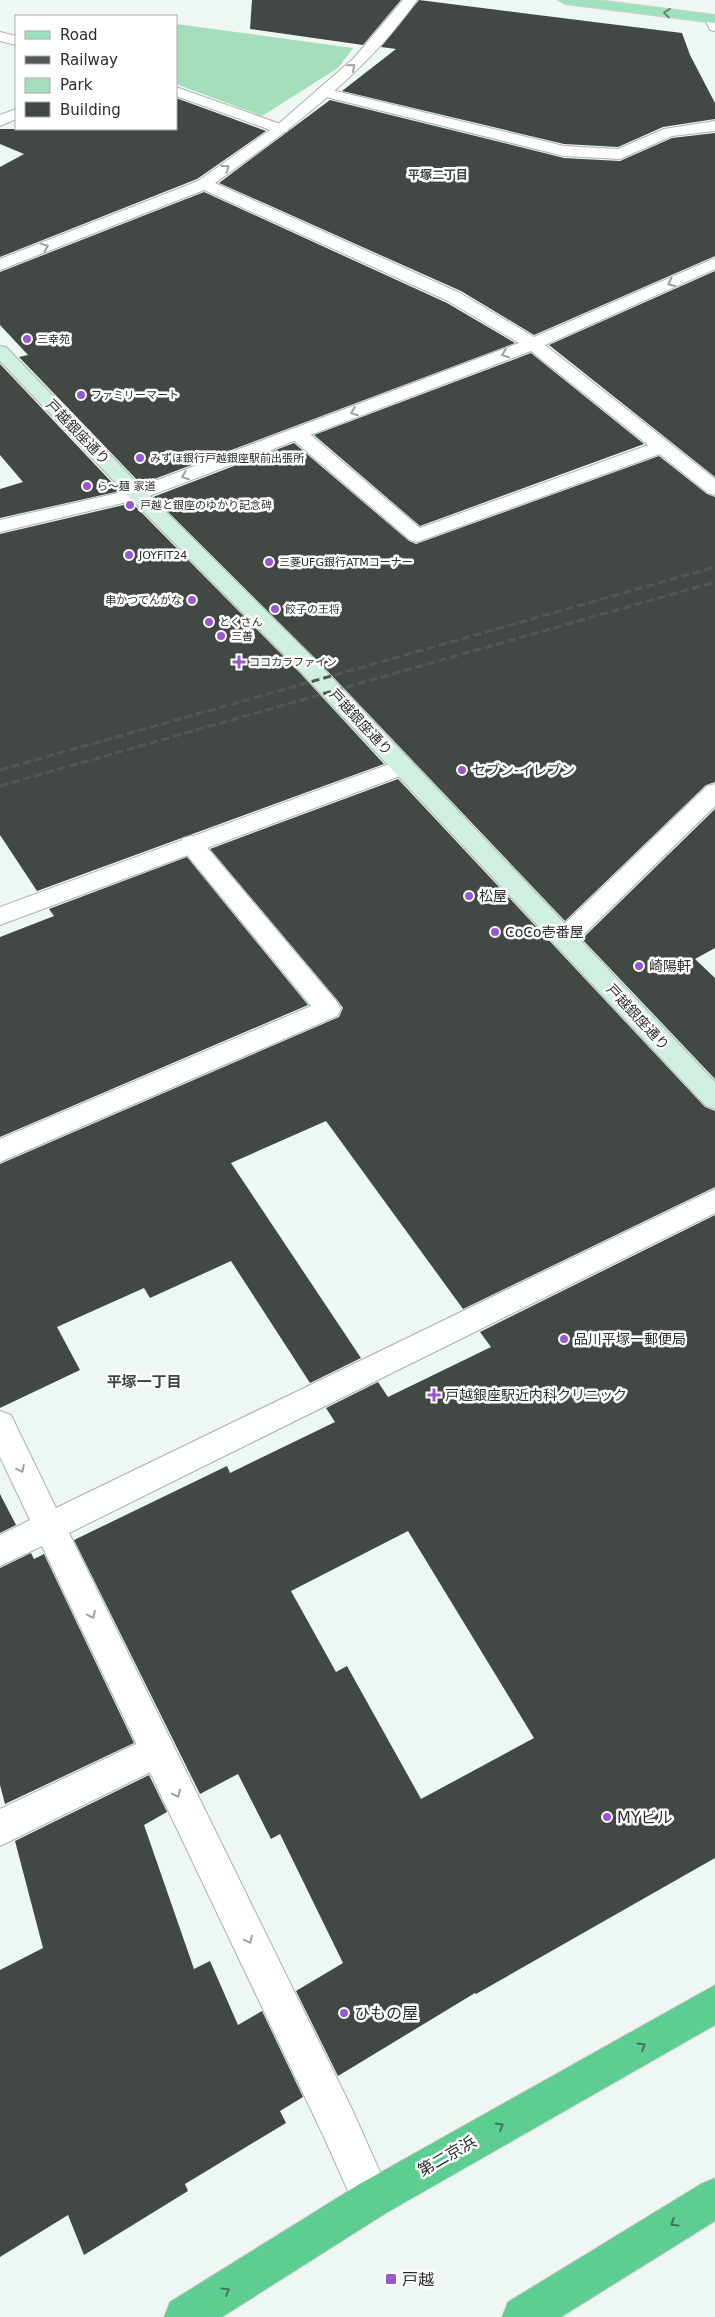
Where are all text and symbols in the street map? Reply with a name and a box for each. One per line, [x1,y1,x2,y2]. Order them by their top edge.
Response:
one-way arrow [662,8,670,19]
legend [15,15,178,130]
text: Road [60,26,98,44]
text: Railway [60,51,118,69]
one-way arrow [347,63,356,72]
text: Park [60,76,93,94]
text: Building [60,101,121,119]
one-way arrow [220,166,229,174]
district label: 平塚二丁目 [408,168,468,182]
one-way arrow [40,243,49,253]
one-way arrow [667,277,676,288]
marker: 三幸苑 [21,333,33,345]
place label: 三幸苑 [37,333,70,346]
one-way arrow [502,348,510,358]
marker: ファミリーマート [75,389,87,401]
place label: ファミリーマート [91,389,179,402]
street label: 戸越銀座通り [43,396,113,468]
one-way arrow [350,407,358,417]
marker: みずほ銀行戸越銀座駅前出張所 [134,452,146,464]
place label: みずほ銀行戸越銀座駅前出張所 [150,452,305,465]
one-way arrow [181,470,190,480]
marker: ら～麺 家道 [81,480,93,492]
place label: ら～麺 家道 [97,480,156,493]
marker: 戸越と銀座のゆかり記念碑 [124,499,136,511]
place label: 戸越と銀座のゆかり記念碑 [140,499,272,512]
marker: JOYFIT24 [123,549,135,561]
place label: JOYFIT24 [138,549,187,562]
marker: 三菱UFG銀行ATMコーナー [263,556,275,568]
place label: 三菱UFG銀行ATMコーナー [279,556,413,569]
place label: 串かつでんがな [105,594,182,607]
marker: 串かつでんがな [186,594,198,606]
marker: 餃子の王将 [269,603,281,615]
place label: 餃子の王将 [285,603,340,616]
marker: とくさん [203,616,215,628]
place label: とくさん [219,616,263,629]
marker: 三善 [215,630,227,642]
place label: 三善 [231,630,253,643]
marker: ココカラファイン [233,656,245,668]
place label: ココカラファイン [249,656,337,669]
street label: 戸越銀座通り [327,686,395,758]
place label: セブン-イレブン [472,762,575,778]
marker: セブン-イレブン [456,764,468,776]
place label: 松屋 [479,888,507,904]
marker: 松屋 [463,890,475,902]
place label: CoCo壱番屋 [505,924,584,940]
marker: CoCo壱番屋 [489,926,501,938]
place label: 崎陽軒 [649,958,691,974]
marker: 崎陽軒 [633,960,645,972]
street label: 戸越銀座通り [604,981,672,1053]
place label: 品川平塚一郵便局 [574,1331,686,1347]
marker: 品川平塚一郵便局 [558,1333,570,1345]
district label: 平塚一丁目 [106,1373,182,1391]
place label: 戸越銀座駅近内科クリニック [445,1387,627,1403]
marker: 戸越銀座駅近内科クリニック [427,1388,441,1402]
one-way arrow [15,1464,26,1473]
one-way arrow [86,1610,96,1619]
one-way arrow [171,1788,181,1797]
place label: MYビル [617,1808,673,1827]
marker: MYビル [601,1811,613,1823]
one-way arrow [243,1934,253,1943]
place label: ひもの屋 [354,2004,418,2023]
marker: ひもの屋 [338,2007,350,2019]
one-way arrow [636,2042,645,2052]
one-way arrow [495,2123,504,2133]
street label: 第二京浜 [415,2132,479,2180]
one-way arrow [670,2217,679,2227]
place label: 戸越 [402,2270,434,2289]
marker: 戸越 [384,2272,398,2286]
one-way arrow [220,2288,230,2297]

